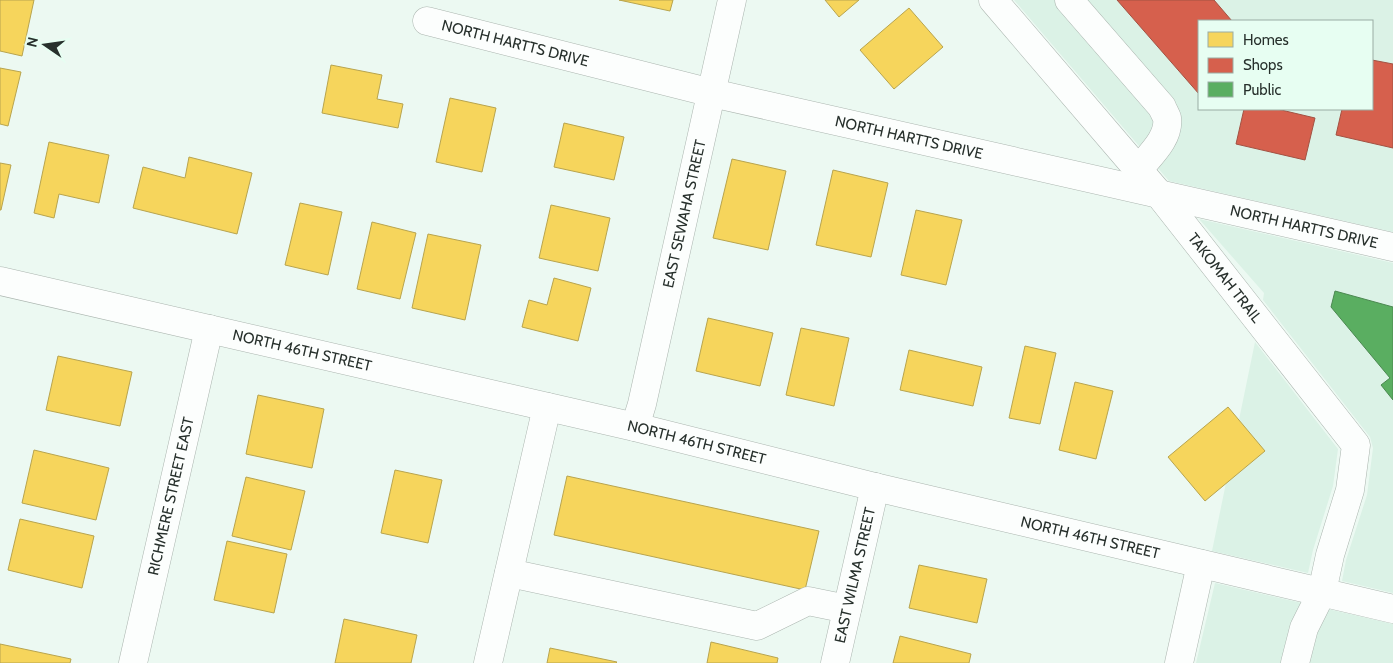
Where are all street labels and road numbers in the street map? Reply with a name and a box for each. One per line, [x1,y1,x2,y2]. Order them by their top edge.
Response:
street label: NORTH HARTTS DRIVE [440,16,591,71]
street label: NORTH HARTTS DRIVE [833,112,985,163]
street label: EAST SEWAHA STREET [659,138,710,290]
street label: NORTH HARTTS DRIVE [1228,201,1380,252]
street label: TAKOMAH TRAIL [1184,229,1266,327]
street label: NORTH 46TH STREET [231,326,373,375]
street label: RICHMERE STREET EAST [144,415,198,577]
street label: NORTH 46TH STREET [626,417,768,468]
street label: EAST WILMA STREET [831,506,879,645]
street label: NORTH 46TH STREET [1019,513,1161,563]

